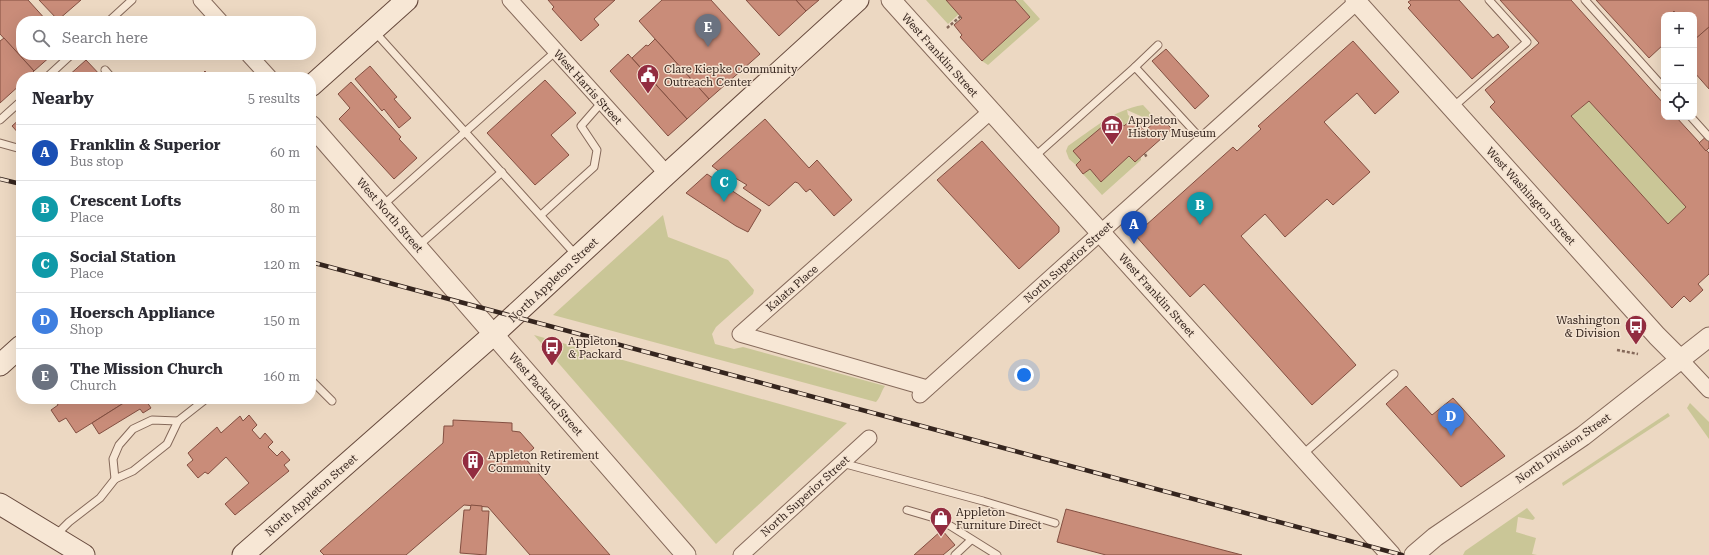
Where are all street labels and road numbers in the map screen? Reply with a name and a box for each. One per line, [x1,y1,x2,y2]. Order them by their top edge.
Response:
street label: West Franklin Street [899,11,980,100]
street label: West Harris Street [551,47,625,127]
street label: West Washington Street [1483,145,1578,248]
street label: West North Street [354,175,426,255]
street label: North Superior Street [1021,219,1115,306]
street label: North Appleton Street [506,235,601,325]
street label: West Franklin Street [1116,251,1197,340]
street label: Kalata Place [764,262,821,314]
street label: West Packard Street [506,350,585,439]
street label: North Division Street [1513,411,1613,486]
street label: North Appleton Street [263,452,360,539]
street label: North Superior Street [758,453,852,540]

